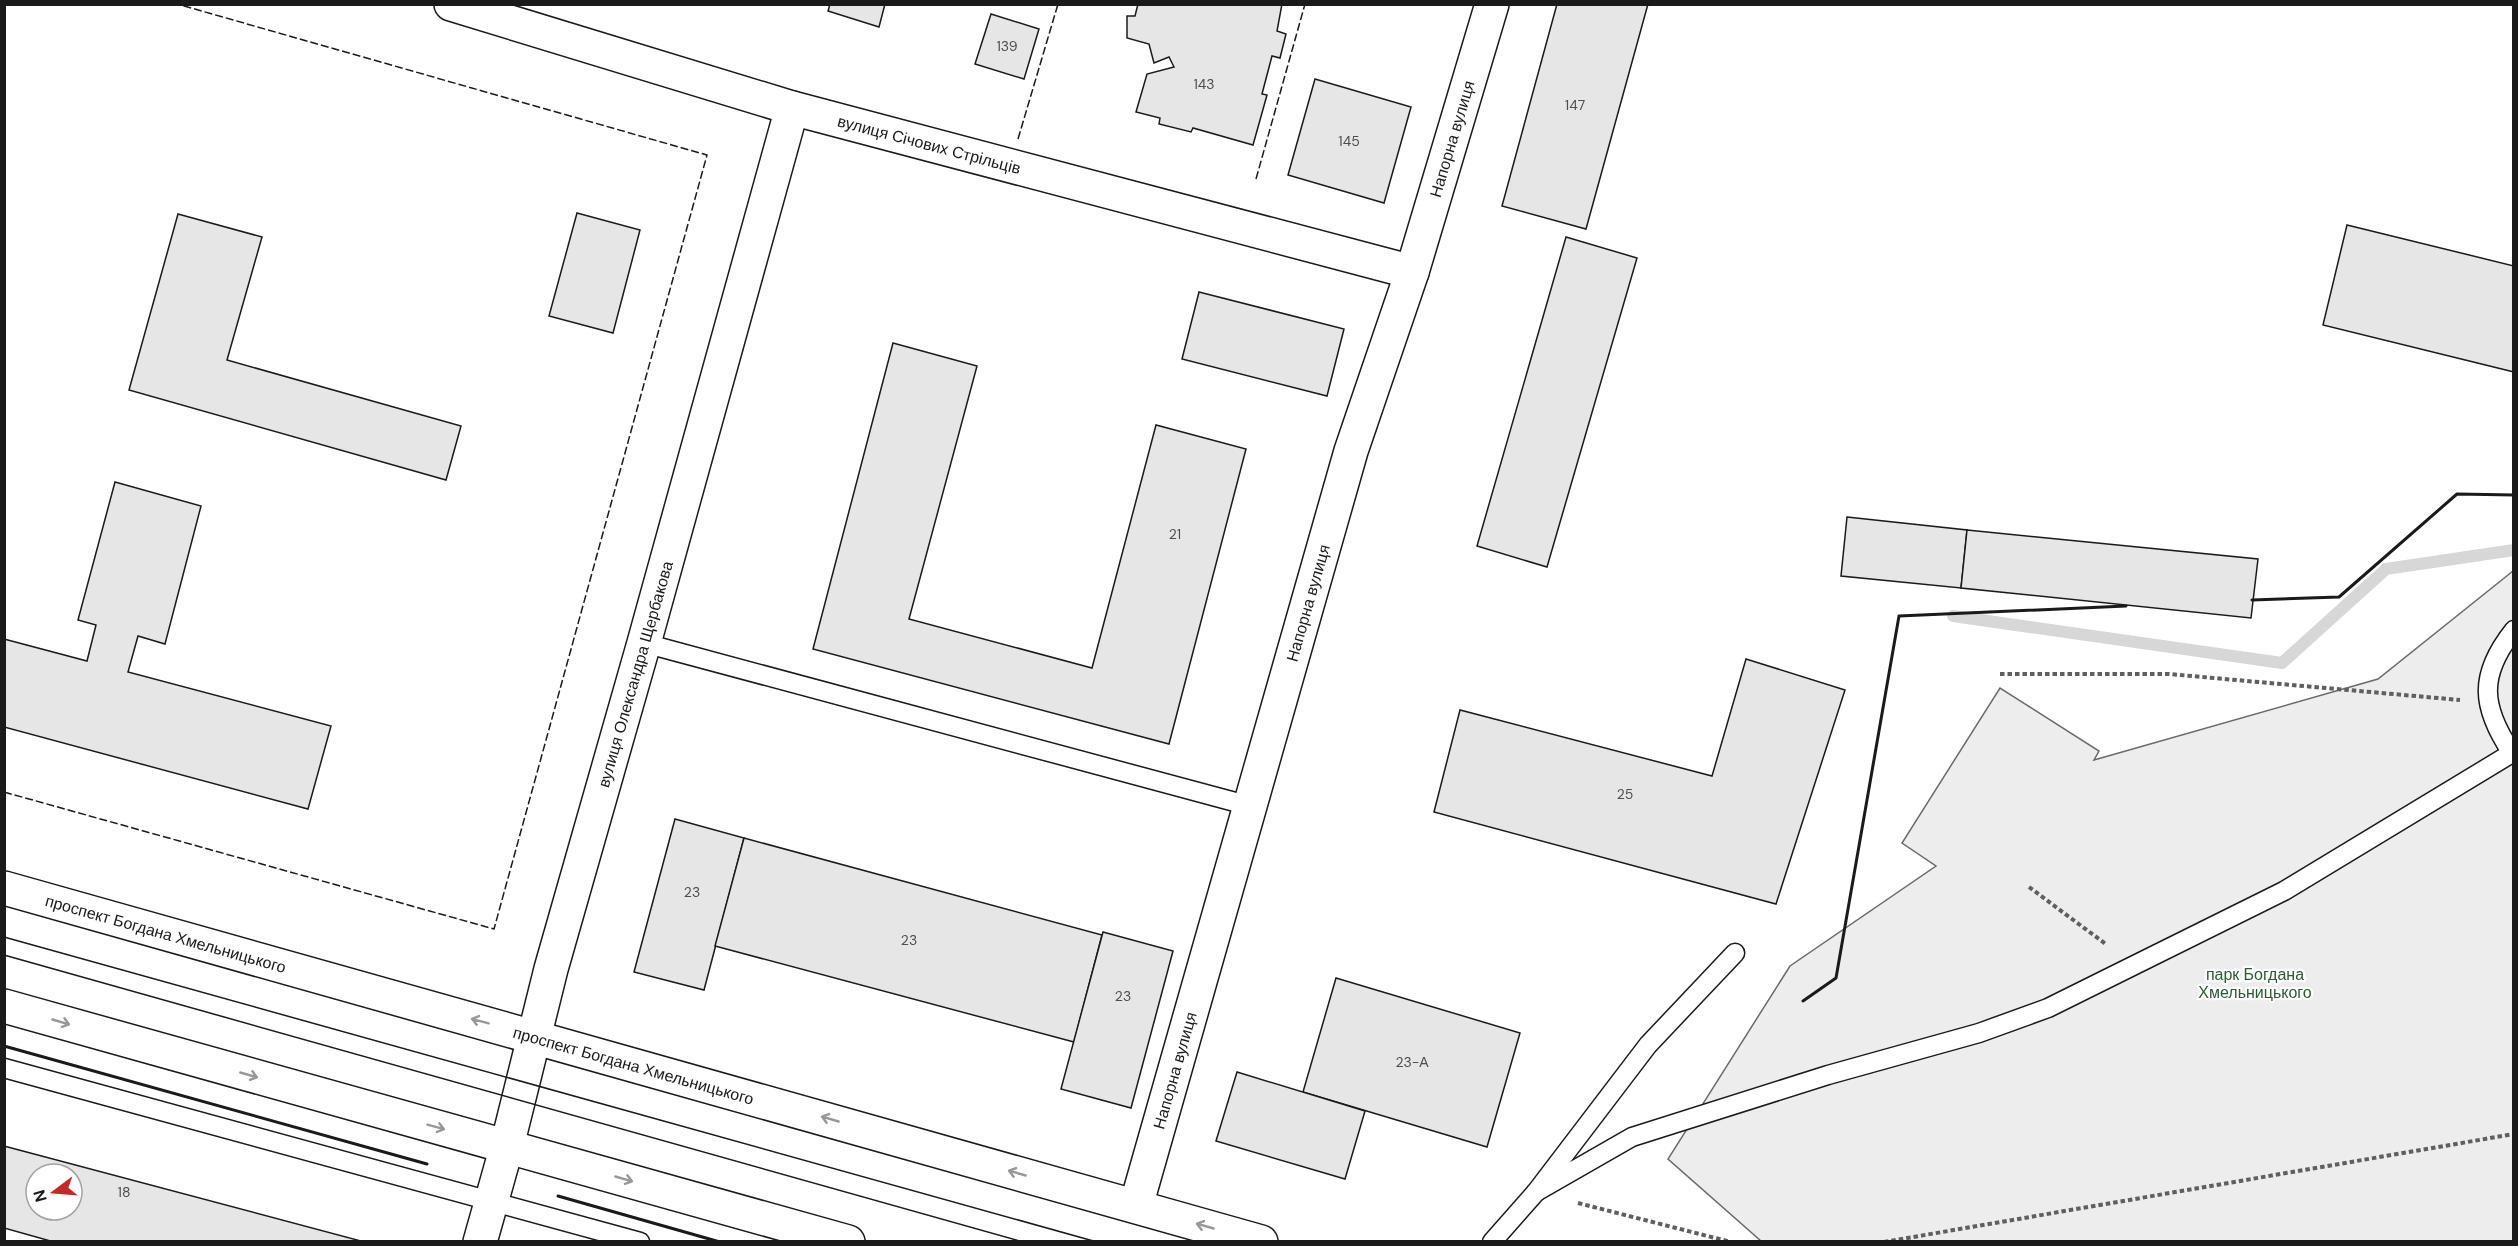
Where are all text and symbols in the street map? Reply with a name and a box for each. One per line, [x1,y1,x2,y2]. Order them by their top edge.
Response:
house number: 139 [996,37,1018,55]
house number: 143 [1193,75,1215,93]
street label: Напорна вулиця [1425,78,1480,200]
house number: 147 [1565,96,1585,114]
street label: вулиця Січових Стрільців [835,111,1023,179]
house number: 145 [1338,132,1360,150]
house number: 21 [1169,525,1181,543]
street label: Напорна вулиця [1282,542,1335,664]
street label: вулиця Олександра Щербакова [593,558,678,790]
house number: 25 [1617,785,1633,803]
house number: 23 [684,883,700,901]
street label: проспект Богдана Хмельницького [43,890,288,978]
house number: 23 [901,931,917,949]
park label: парк Богдана Хмельницького [2198,964,2312,1003]
house number: 23 [1115,987,1131,1005]
street label: Напорна вулиця [1148,1010,1202,1132]
one-way arrow [471,1015,490,1026]
one-way arrow [51,1017,70,1028]
street label: проспект Богдана Хмельницького [511,1022,756,1110]
house number: 23-А [1395,1053,1429,1071]
one-way arrow [239,1070,258,1081]
one-way arrow [821,1113,840,1124]
one-way arrow [426,1122,445,1134]
north arrow [24,1162,84,1222]
one-way arrow [1008,1166,1027,1178]
one-way arrow [615,1173,634,1185]
house number: 18 [118,1183,130,1201]
text: N [28,1187,52,1205]
one-way arrow [1196,1220,1215,1231]

